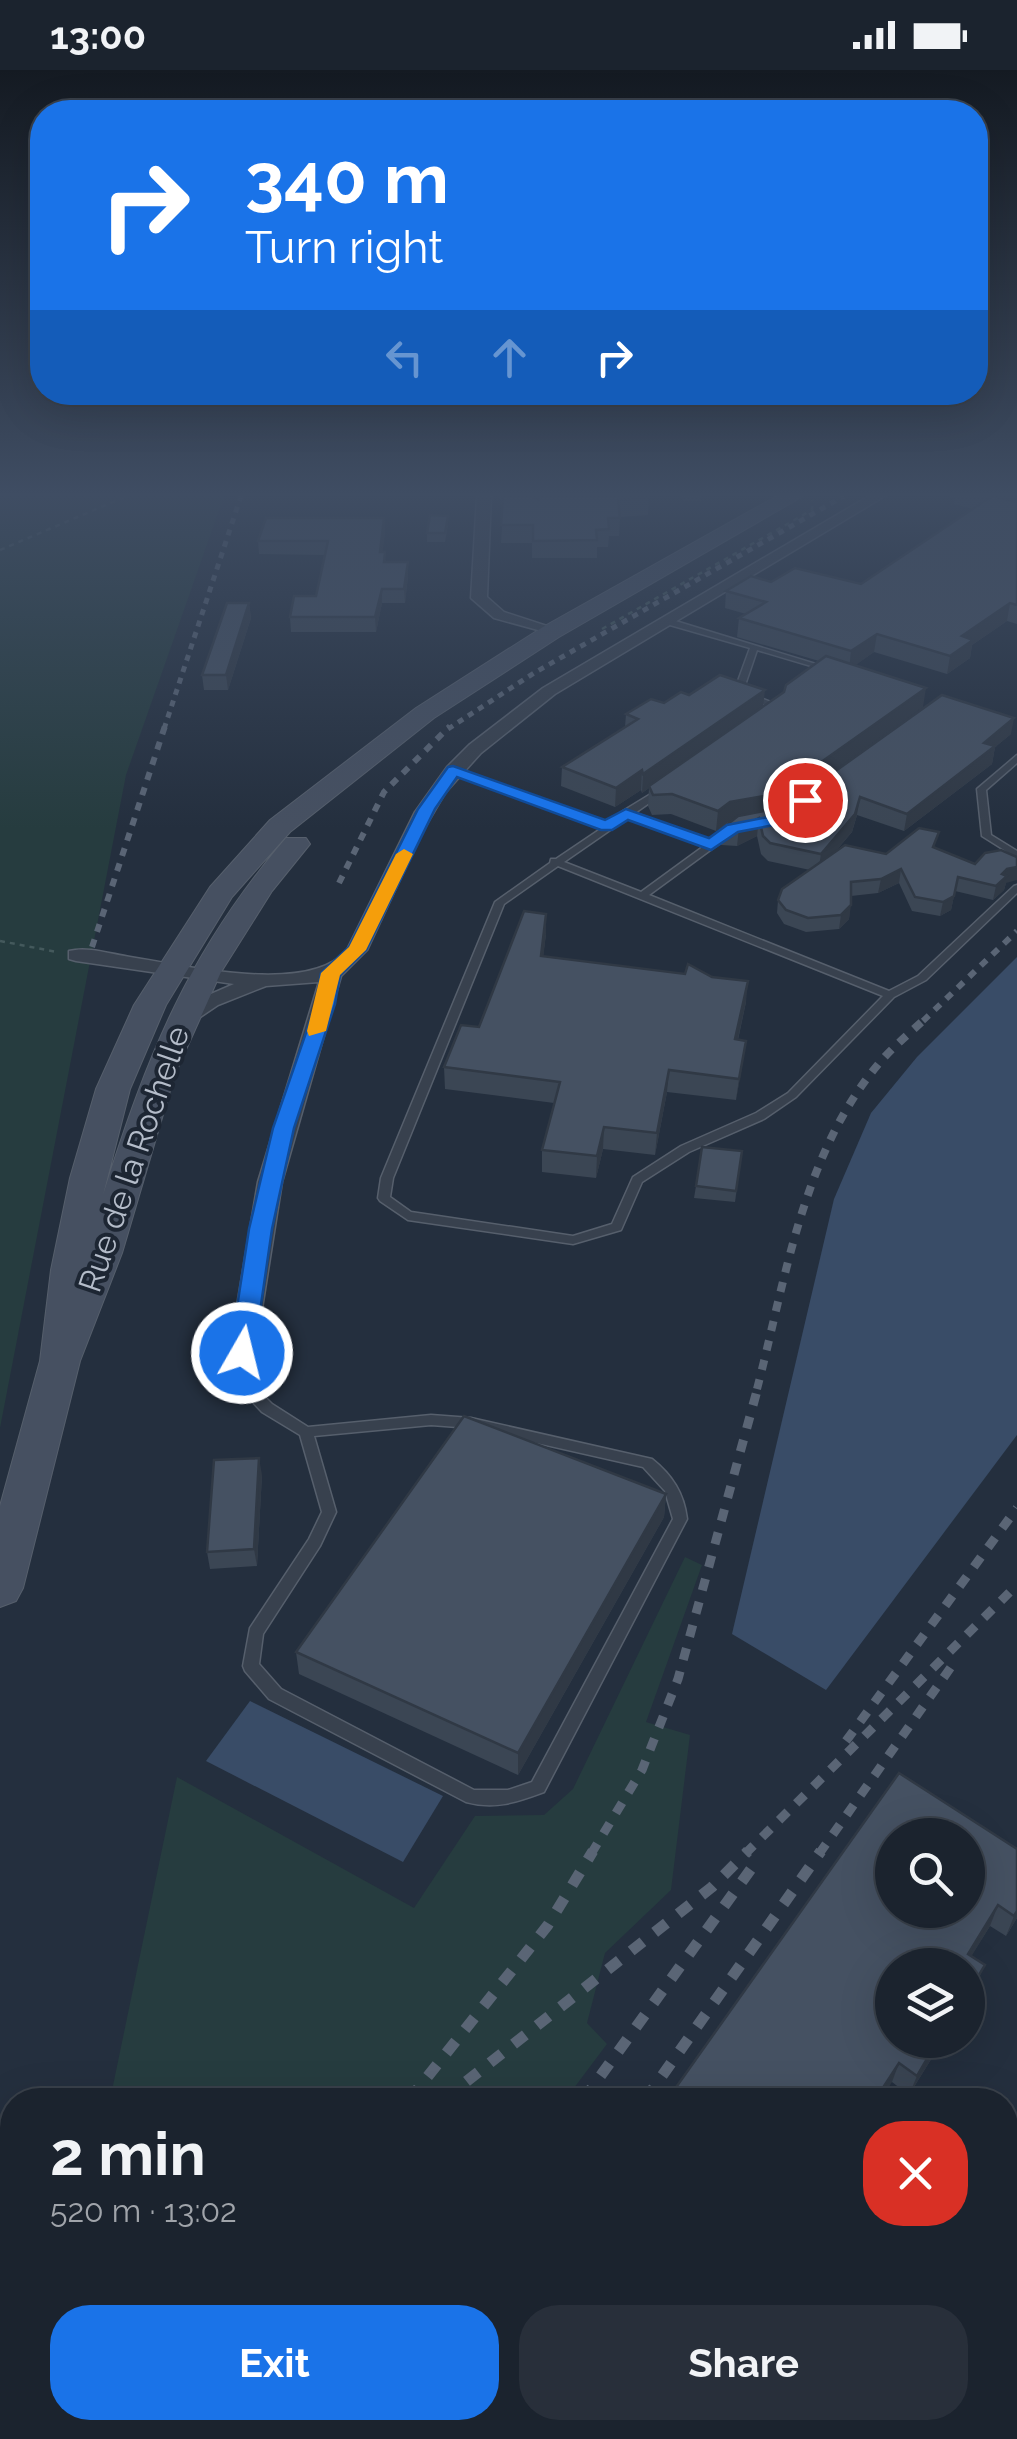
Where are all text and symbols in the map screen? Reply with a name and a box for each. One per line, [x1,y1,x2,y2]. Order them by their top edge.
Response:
text: 13:00 [50,13,146,58]
text: 340 m [245,137,449,219]
icon: right [80,140,210,270]
text: Turn right [245,221,443,274]
icon: left [377,330,432,385]
icon: ahead [482,330,537,385]
icon: right [587,330,642,385]
pin [763,758,848,843]
icon: arrive [778,773,833,828]
street label: Rue de la Rochelle [71,1021,196,1296]
position arrow [190,1301,294,1405]
map controls [875,1818,985,2058]
button: search [875,1818,985,1928]
button: layers [875,1948,985,2058]
text: 2 min [50,2119,206,2189]
button: close [863,2121,968,2226]
text: 520 m · 13:02 [50,2192,237,2229]
button: Exit [50,2305,499,2420]
button: Share [519,2305,968,2420]

